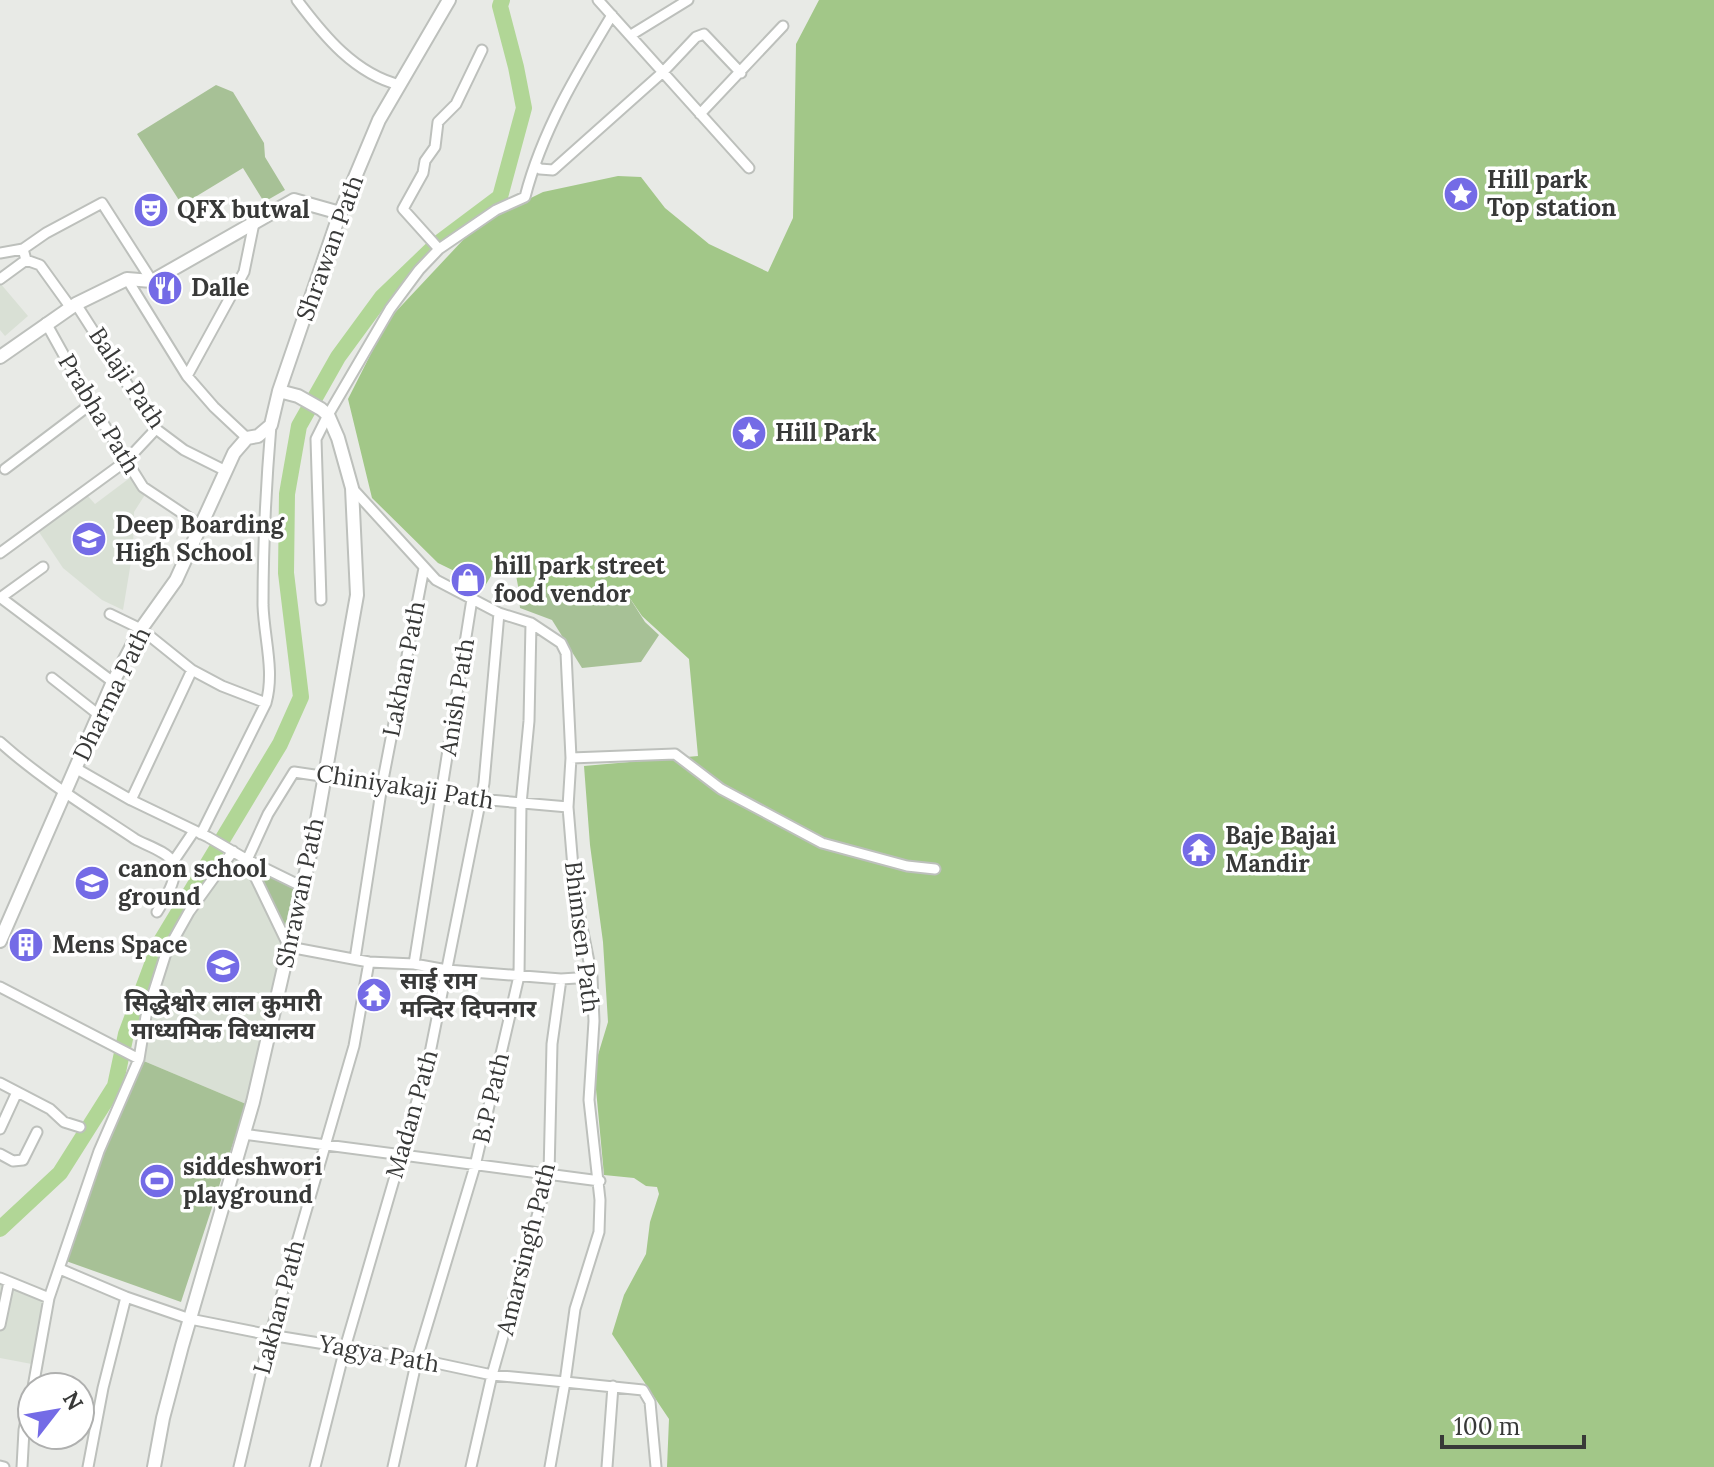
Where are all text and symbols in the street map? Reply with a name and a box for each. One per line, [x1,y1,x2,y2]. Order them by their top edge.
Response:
place label: Hill park Top station [1487,164,1616,223]
street label: Shrawan Path [289,171,370,325]
place icon: Hill park Top station [1442,175,1480,213]
theatre icon: QFX butwal [132,191,170,229]
place label: QFX butwal [177,194,310,225]
restaurant icon: Dalle [146,269,184,307]
place label: Dalle [191,272,250,303]
street label: Balaji Path [82,321,173,434]
street label: Prabha Path [52,348,147,479]
place icon: Hill Park [730,414,768,452]
place label: Hill Park [775,417,876,448]
place label: Deep Boarding High School [115,509,286,568]
school or university icon: Deep Boarding High School [70,520,108,558]
place label: hill park street food vendor [494,550,667,609]
shop icon: hill park street food vendor [449,561,487,599]
street label: Lakhan Path [375,598,432,739]
street label: Dharma Path [66,622,157,766]
street label: Anish Path [432,636,481,759]
street label: Chiniyakaji Path [314,757,496,816]
street label: Shrawan Path [268,815,331,971]
place label: Baje Bajai Mandir [1225,820,1336,879]
temple icon: Baje Bajai Mandir [1180,831,1218,869]
place label: canon school ground [118,853,267,912]
street label: Bhimsen Path [558,859,607,1015]
school or university icon: canon school ground [73,864,111,902]
building icon: Mens Space [7,926,45,964]
place label: Mens Space [52,929,187,960]
school or university icon: सिद्धेश्वोर लाल कुमारी माध्यमिक विध्यालय [204,947,242,985]
place label: साई राम मन्दिर दिपनगर [400,965,537,1024]
temple icon: साई राम मन्दिर दिपनगर [355,976,393,1014]
place label: सिद्धेश्वोर लाल कुमारी माध्यमिक विध्यालय [124,987,322,1046]
street label: Madan Path [378,1046,445,1182]
street label: B.P Path [465,1050,516,1146]
place label: siddeshwori playground [183,1151,323,1210]
street label: Amarsingh Path [489,1160,562,1339]
sports icon: siddeshwori playground [138,1162,176,1200]
street label: Lakhan Path [246,1236,311,1377]
street label: Yagya Path [315,1327,442,1379]
north arrow [16,1371,96,1451]
text: N [57,1386,90,1415]
scale bar [1442,1399,1584,1449]
text: 100 m [1454,1411,1520,1442]

